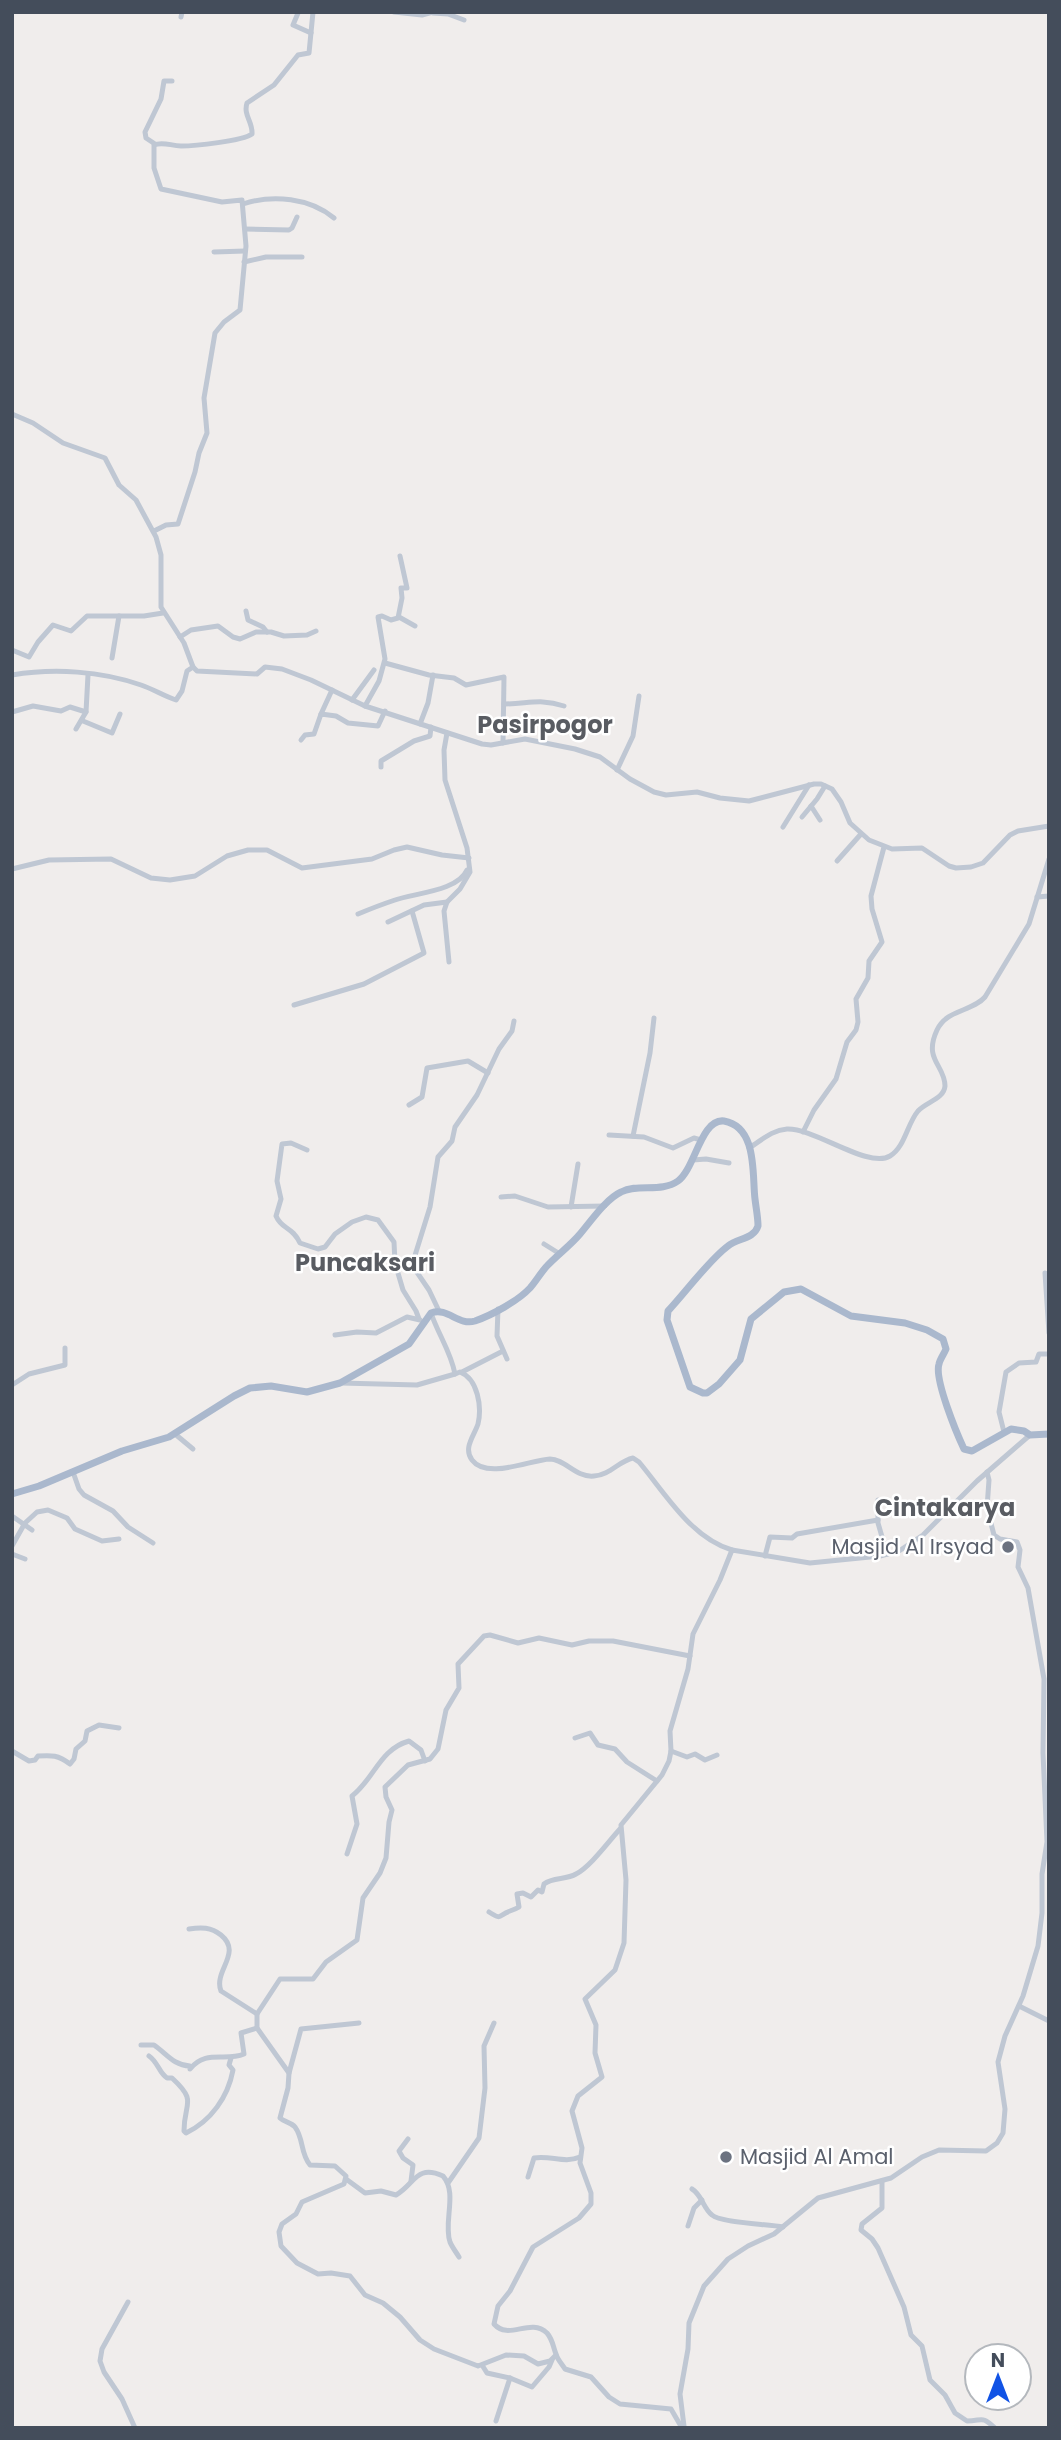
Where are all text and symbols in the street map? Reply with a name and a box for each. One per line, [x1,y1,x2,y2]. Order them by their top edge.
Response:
district label: Pasirpogor [477,708,613,741]
district label: Puncaksari [295,1246,435,1279]
district label: Cintakarya [875,1491,1015,1524]
place label: Masjid Al Irsyad [831,1532,994,1561]
marker: Masjid Al Irsyad [1000,1539,1016,1555]
place label: Masjid Al Amal [740,2142,894,2171]
marker: Masjid Al Amal [718,2149,734,2165]
north arrow [963,2342,1033,2412]
text: N [991,2347,1005,2374]

